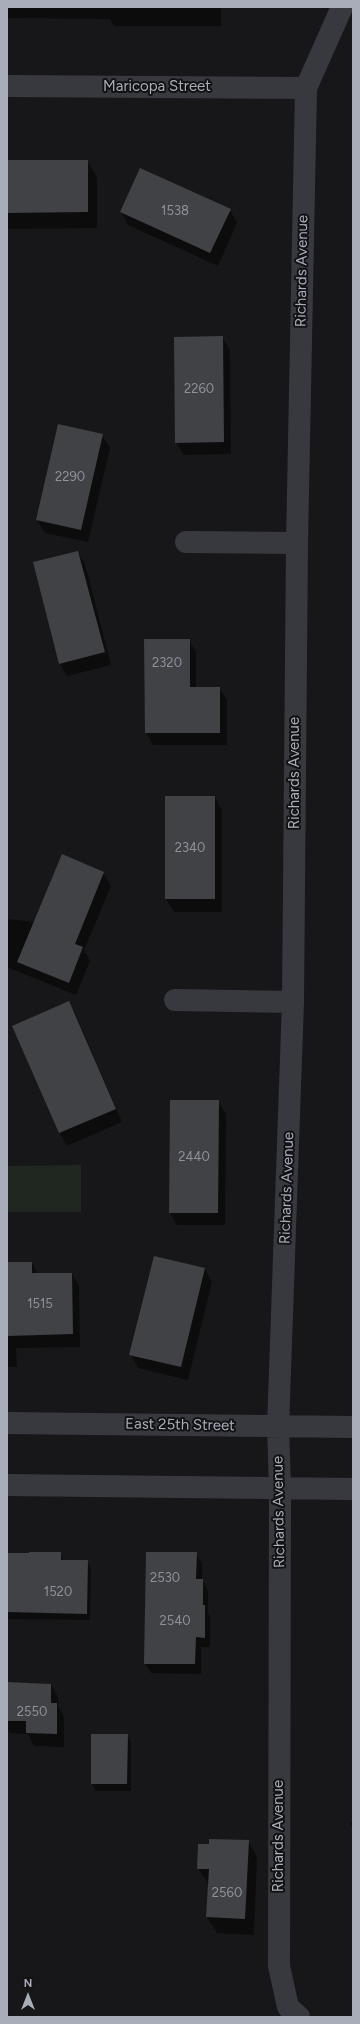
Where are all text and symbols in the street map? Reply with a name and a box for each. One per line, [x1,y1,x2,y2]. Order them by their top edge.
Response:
street label: Maricopa Street [103,78,211,96]
house number: 1538 [161,203,189,219]
street label: Richards Avenue [292,215,312,327]
house number: 2260 [184,381,214,397]
house number: 2290 [55,469,85,485]
house number: 2320 [152,655,182,671]
street label: Richards Avenue [286,717,304,829]
house number: 2340 [175,840,205,856]
street label: Richards Avenue [276,1132,298,1244]
house number: 2440 [178,1149,210,1165]
house number: 1515 [27,1296,53,1312]
street label: East 25th Street [125,1415,235,1435]
street label: Richards Avenue [269,1456,289,1568]
house number: 2530 [150,1570,180,1586]
house number: 1520 [44,1584,72,1600]
house number: 2540 [159,1613,191,1629]
house number: 2550 [17,1704,47,1720]
street label: Richards Avenue [270,1780,288,1892]
house number: 2560 [212,1885,242,1901]
north arrow [8,1976,48,2016]
text: N [24,1977,32,1990]

